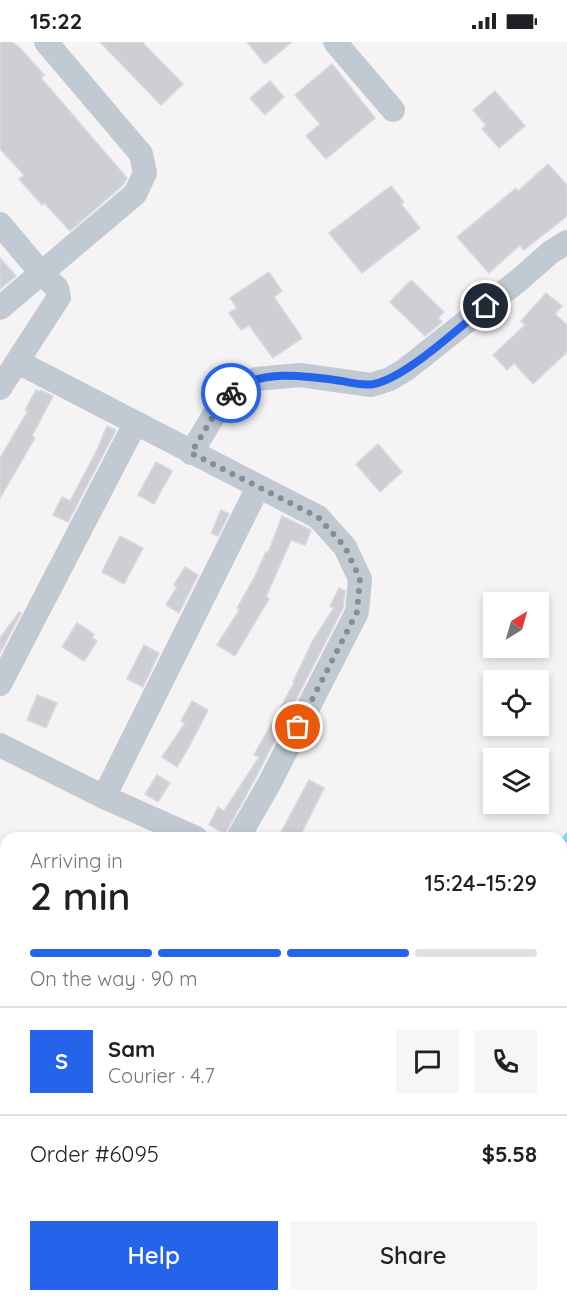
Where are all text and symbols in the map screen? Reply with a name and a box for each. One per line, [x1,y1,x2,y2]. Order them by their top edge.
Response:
text: 15:22 [30,7,82,35]
pin [460,280,511,331]
icon: home [469,289,502,322]
courier [201,363,261,423]
icon: bike [215,377,248,410]
north arrow [483,592,549,658]
map controls [483,592,549,814]
button: locate [483,670,549,736]
pin [272,701,323,752]
icon: bag [281,710,314,743]
button: layers [483,748,549,814]
text: Arriving in [30,848,123,873]
text: 15:24–15:29 [425,869,537,897]
text: 2 min [30,871,131,920]
text: On the way · 90 m [30,966,197,991]
button: chat [396,1030,459,1093]
button: phone [474,1030,537,1093]
text: Sam [108,1035,155,1063]
text: S [55,1047,68,1075]
text: Courier · 4.7 [108,1063,215,1088]
text: Order #6095 [30,1140,159,1168]
text: $5.58 [482,1140,537,1168]
button: Help [30,1221,278,1290]
button: Share [290,1221,537,1290]

